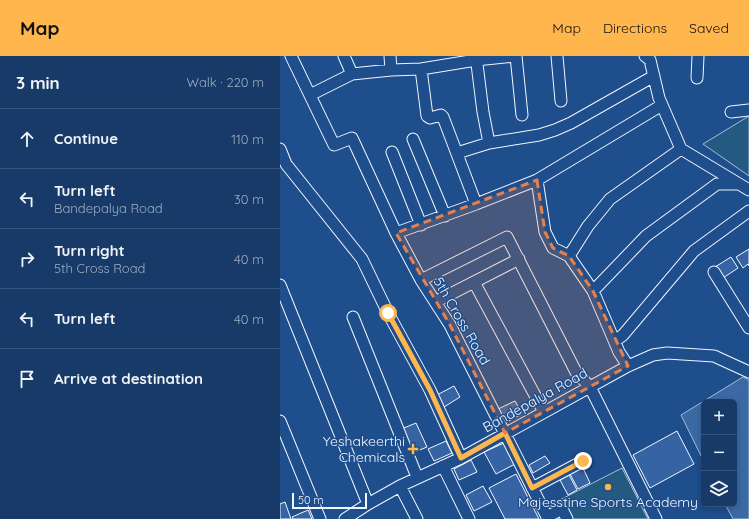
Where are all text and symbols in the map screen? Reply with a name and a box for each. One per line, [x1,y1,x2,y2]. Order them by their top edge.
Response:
text: Map [20,16,59,40]
text: Map [552,19,581,37]
text: Directions [603,19,667,37]
text: Saved [689,19,729,37]
text: 3 min [16,72,60,93]
text: Walk · 220 m [187,74,264,90]
icon: ahead [16,128,38,150]
text: Continue [54,129,118,148]
text: 110 m [231,131,264,147]
text: Turn left [54,181,116,200]
icon: left [16,188,38,210]
text: 30 m [234,191,264,207]
text: Bandepalya Road [54,200,163,216]
text: Turn right [54,241,125,260]
icon: right [16,248,38,270]
text: 40 m [234,251,264,267]
text: 5th Cross Road [54,260,145,276]
street label: 5th Cross Road [430,274,494,368]
route start [379,304,397,322]
icon: left [16,308,38,330]
text: Turn left [54,309,116,328]
text: 40 m [234,311,264,327]
street label: Bandepalya Road [479,364,591,436]
icon: arrive [16,368,38,390]
text: Arrive at destination [54,369,203,388]
map controls [701,399,737,507]
button: + [701,399,737,435]
place label: Yeshakeerthi Chemicals [323,432,405,466]
button: − [701,435,737,471]
marker: Yeshakeerthi Chemicals [408,444,418,454]
route end [574,452,592,470]
button: layers [701,471,737,507]
marker: Majesstine Sports Academy [603,482,613,492]
scale bar [292,491,367,510]
text: 50 m [298,493,324,507]
place label: Majesstine Sports Academy [518,493,698,511]

